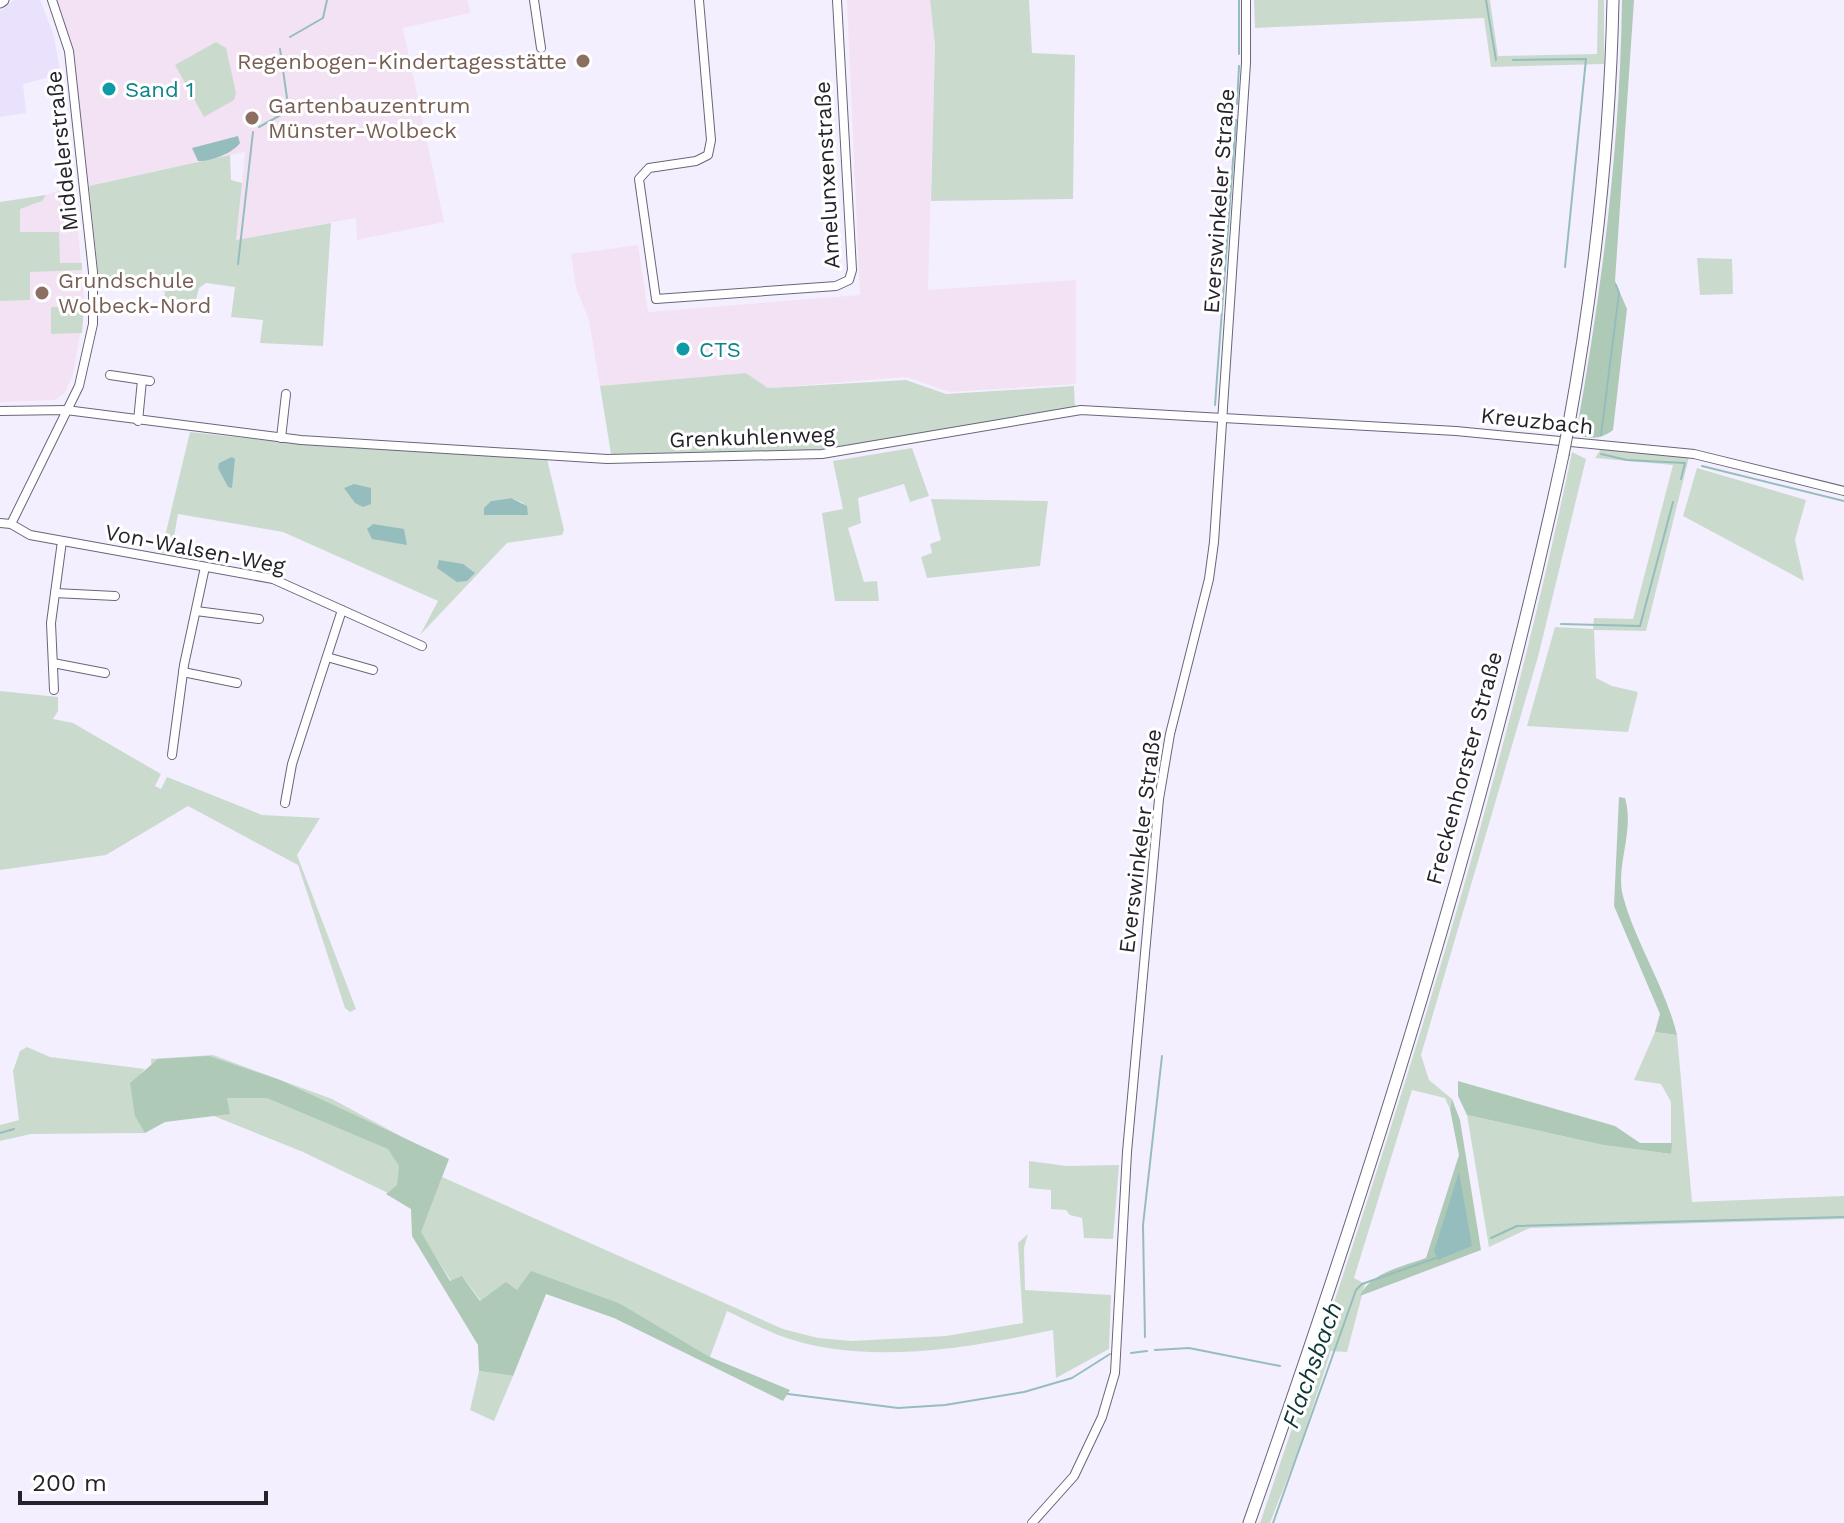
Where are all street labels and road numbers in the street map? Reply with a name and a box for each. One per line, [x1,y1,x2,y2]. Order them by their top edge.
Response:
street label: Middelerstraße [41,70,83,232]
street label: Amelunxenstraße [810,81,844,269]
street label: Everswinkeler Straße [1199,88,1239,314]
street label: Kreuzbach [1479,403,1595,439]
street label: Grenkuhlenweg [669,422,836,452]
street label: Von-Walsen-Weg [103,519,288,579]
street label: Freckenhorster Straße [1421,649,1507,887]
street label: Everswinkeler Straße [1114,727,1166,955]

